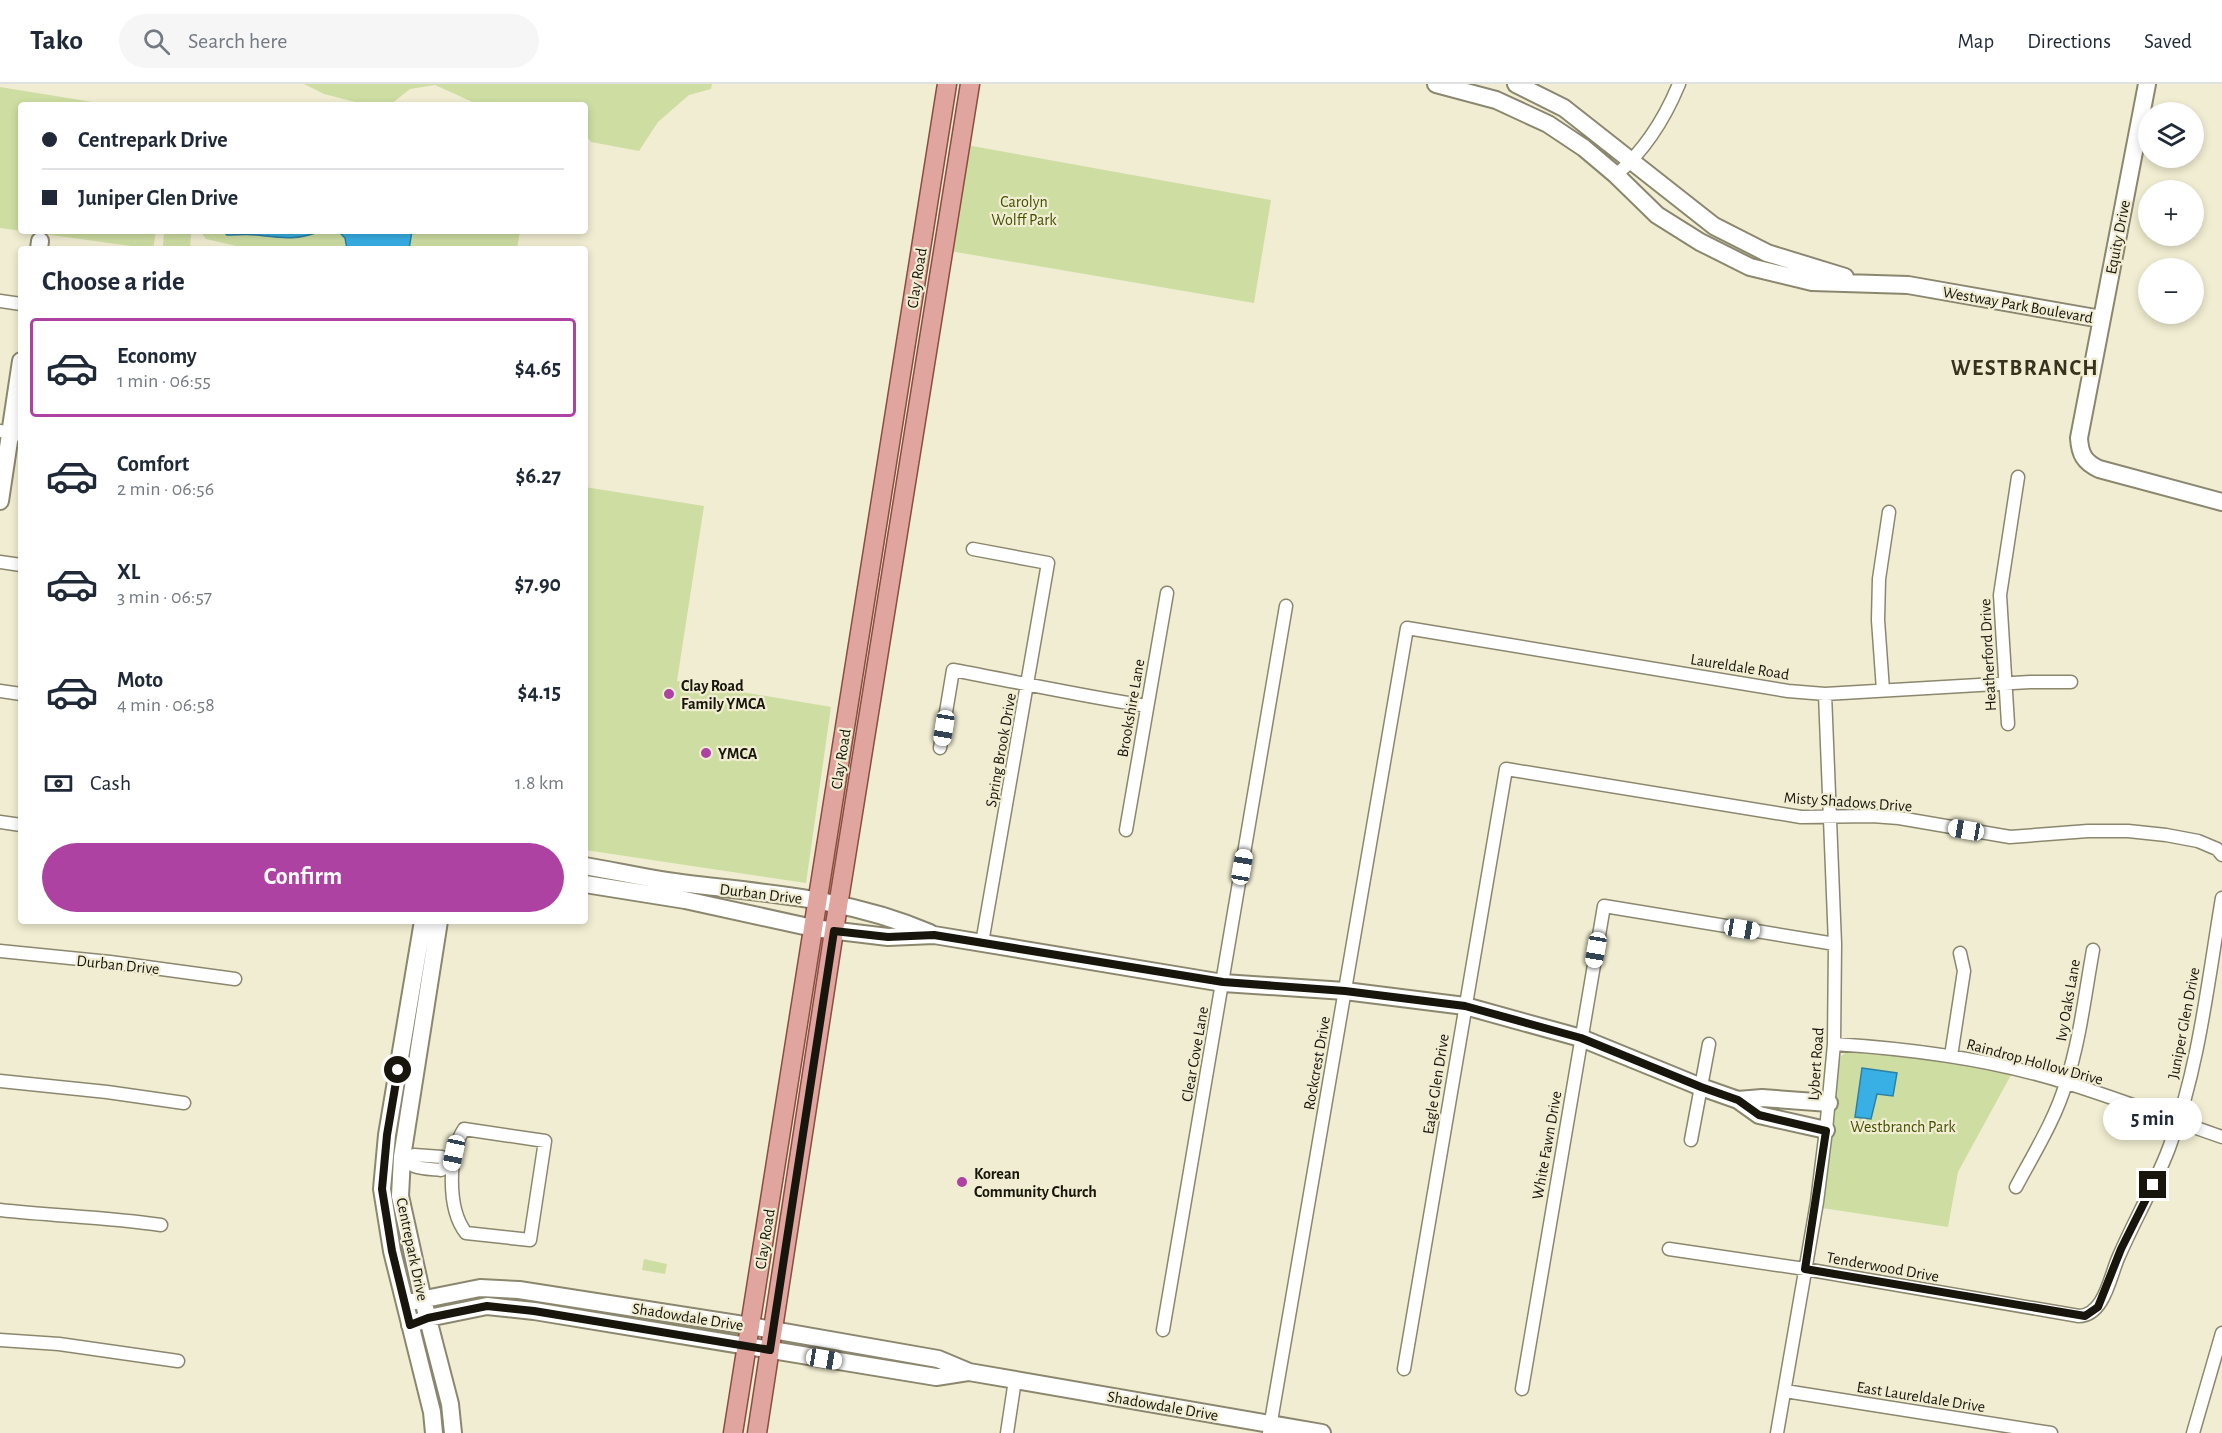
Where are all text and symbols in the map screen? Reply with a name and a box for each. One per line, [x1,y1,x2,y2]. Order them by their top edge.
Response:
search box [119,14,539,68]
icon: search [140,25,173,58]
text: Tako [30,27,83,55]
text: Search here [188,30,288,52]
text: Map [1958,31,1994,52]
text: Directions [2027,31,2111,52]
text: Saved [2144,31,2192,52]
map controls [2138,102,2204,324]
button: layers [2138,102,2204,168]
text: Centrepark Drive [78,129,228,151]
button: + [2138,180,2204,246]
text: Juniper Glen Drive [78,187,238,209]
park label: Carolyn Wolff Park [991,194,1057,228]
street label: Equity Drive [2103,199,2134,276]
street label: Clay Road [904,247,931,310]
button: − [2138,258,2204,324]
text: Choose a ride [42,268,185,295]
street label: Westway Park Boulevard [1941,284,2094,327]
icon: car [45,341,99,395]
text: Economy [117,345,197,367]
text: $4.65 [515,357,561,379]
district label: WESTBRANCH [1951,357,2099,379]
text: 1 min · 06:55 [117,371,211,391]
icon: car [45,449,99,503]
text: Comfort [117,453,189,475]
text: $6.27 [516,465,561,487]
text: 2 min · 06:56 [117,479,214,499]
icon: car [45,557,99,611]
text: XL [117,561,140,583]
text: $7.90 [514,573,561,595]
text: 3 min · 06:57 [117,587,212,607]
street label: Heatherford Drive [1977,598,1999,712]
street label: Laureldale Road [1689,651,1790,683]
street label: Brookshire Lane [1114,658,1147,759]
icon: car [45,665,99,719]
text: Moto [117,669,163,691]
place label: Clay Road Family YMCA [681,678,766,713]
text: $4.15 [518,681,561,703]
marker: Clay Road Family YMCA [662,687,676,701]
street label: Spring Brook Drive [983,692,1019,809]
text: 4 min · 06:58 [117,695,215,715]
car [932,709,956,747]
street label: Clay Road [828,728,855,791]
marker: YMCA [699,746,713,760]
place label: YMCA [718,746,758,762]
icon: cash [42,767,75,800]
text: Cash [90,772,131,794]
text: 1.8 km [515,773,564,793]
street label: Misty Shadows Drive [1783,790,1913,815]
car [1947,818,1985,842]
button: Confirm [42,843,564,912]
car [1230,848,1254,886]
street label: Durban Drive [719,881,803,907]
car [1723,917,1761,941]
car [1584,931,1608,969]
street label: Durban Drive [76,953,160,977]
street label: Ivy Oaks Lane [2053,958,2084,1043]
street label: Juniper Glen Drive [2165,966,2203,1080]
street label: Clear Cove Lane [1179,1005,1211,1103]
street label: Rockcrest Drive [1301,1015,1333,1111]
street label: Lybert Road [1805,1027,1828,1101]
street label: Eagle Glen Drive [1420,1033,1452,1136]
street label: Raindrop Hollow Drive [1965,1036,2105,1088]
route start [384,1056,411,1083]
street label: White Fawn Drive [1530,1090,1564,1201]
callout: 5 min [2104,1098,2202,1140]
text: 5 min [2131,1109,2174,1129]
park label: Westbranch Park [1850,1119,1956,1135]
car [441,1134,467,1172]
place label: Korean Community Church [974,1166,1097,1201]
route end [2139,1171,2166,1198]
marker: Korean Community Church [955,1175,969,1189]
street label: Centrepark Drive [393,1196,431,1302]
street label: Clay Road [752,1208,779,1271]
street label: Tenderwood Drive [1825,1249,1940,1285]
street label: Shadowdale Drive [631,1300,745,1334]
car [805,1347,843,1371]
street label: East Laureldale Drive [1855,1379,1986,1415]
street label: Shadowdale Drive [1106,1388,1220,1424]

